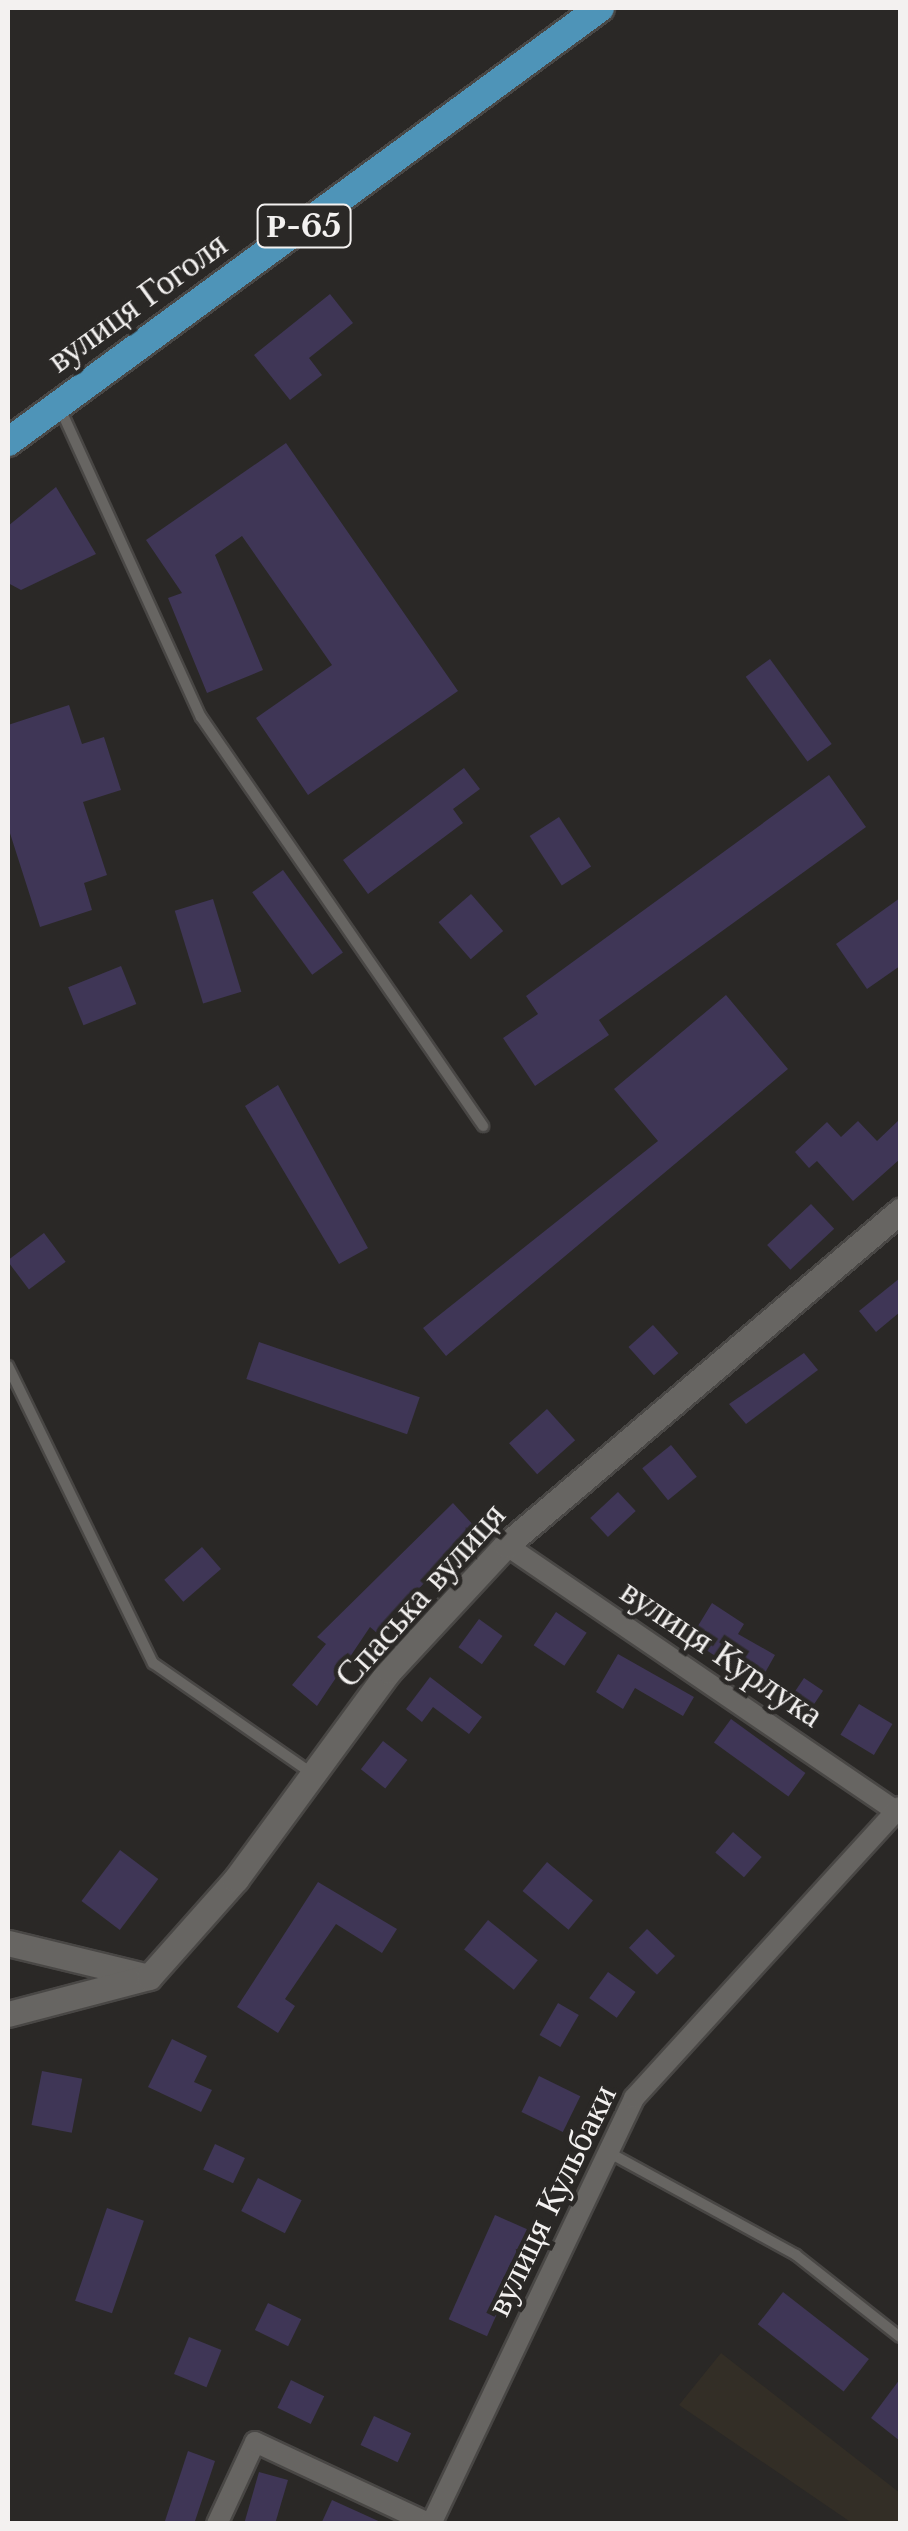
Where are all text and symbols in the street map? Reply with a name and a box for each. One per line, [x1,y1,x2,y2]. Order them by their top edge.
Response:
road number: Р-65 [256,199,352,253]
street label: вулиця Гоголя [39,223,235,381]
street label: Спаська вулиця [326,1494,514,1696]
street label: вулиця Курлука [613,1570,831,1736]
street label: вулиця Кульбаки [477,2078,625,2322]

